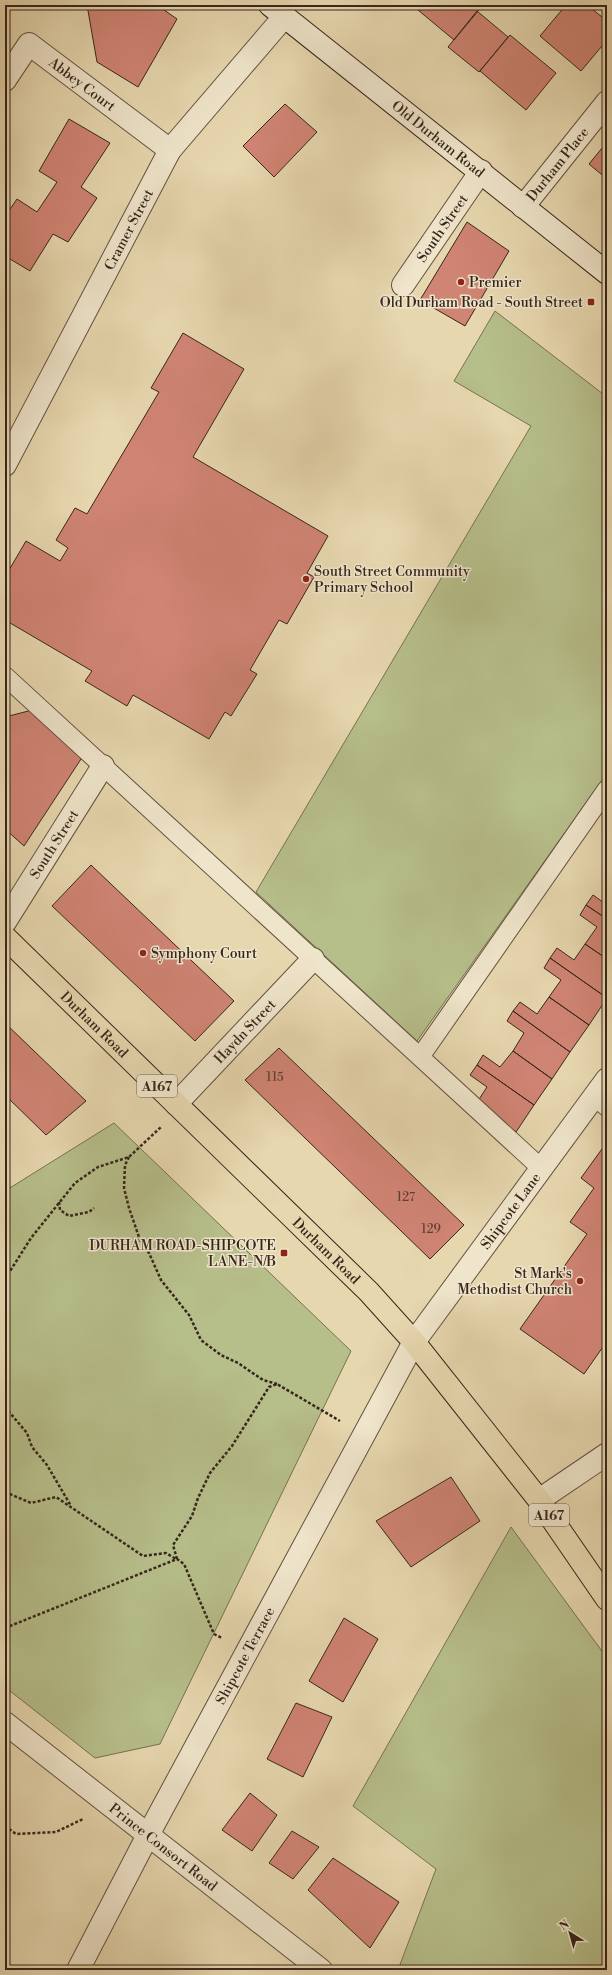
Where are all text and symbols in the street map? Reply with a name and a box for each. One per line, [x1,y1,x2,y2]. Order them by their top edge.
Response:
street label: Abbey Court [44,53,119,116]
street label: Old Durham Road [388,97,488,182]
street label: Durham Place [523,124,593,206]
street label: Cramer Street [101,186,158,273]
street label: South Street [413,191,472,266]
place label: Premier [469,274,522,292]
marker: Premier [456,277,466,287]
place label: Old Durham Road - South Street [380,294,583,312]
marker: Old Durham Road - South Street [586,297,596,307]
place label: South Street Community Primary School [314,563,470,597]
marker: South Street Community Primary School [301,574,311,584]
street label: South Street [26,807,83,883]
place label: Symphony Court [151,945,257,963]
marker: Symphony Court [138,948,148,958]
street label: Durham Road [56,988,132,1062]
street label: Haydn Street [211,996,280,1068]
house number: 115 [266,1070,284,1085]
road number: A167 [137,1075,177,1097]
street label: Shipcote Lane [477,1170,545,1253]
house number: 127 [397,1190,415,1205]
street label: Durham Road [288,1214,363,1288]
house number: 129 [421,1222,441,1237]
place label: DURHAM ROAD-SHIPCOTE LANE-N/B [89,1237,276,1271]
marker: DURHAM ROAD-SHIPCOTE LANE-N/B [279,1248,289,1258]
place label: St Mark's Methodist Church [457,1265,573,1299]
marker: St Mark's Methodist Church [575,1276,585,1286]
road number: A167 [529,1504,569,1526]
street label: Shipcote Terrace [212,1604,279,1708]
street label: Prince Consort Road [105,1800,221,1896]
north arrow [550,1913,590,1953]
text: N [557,1917,573,1934]

